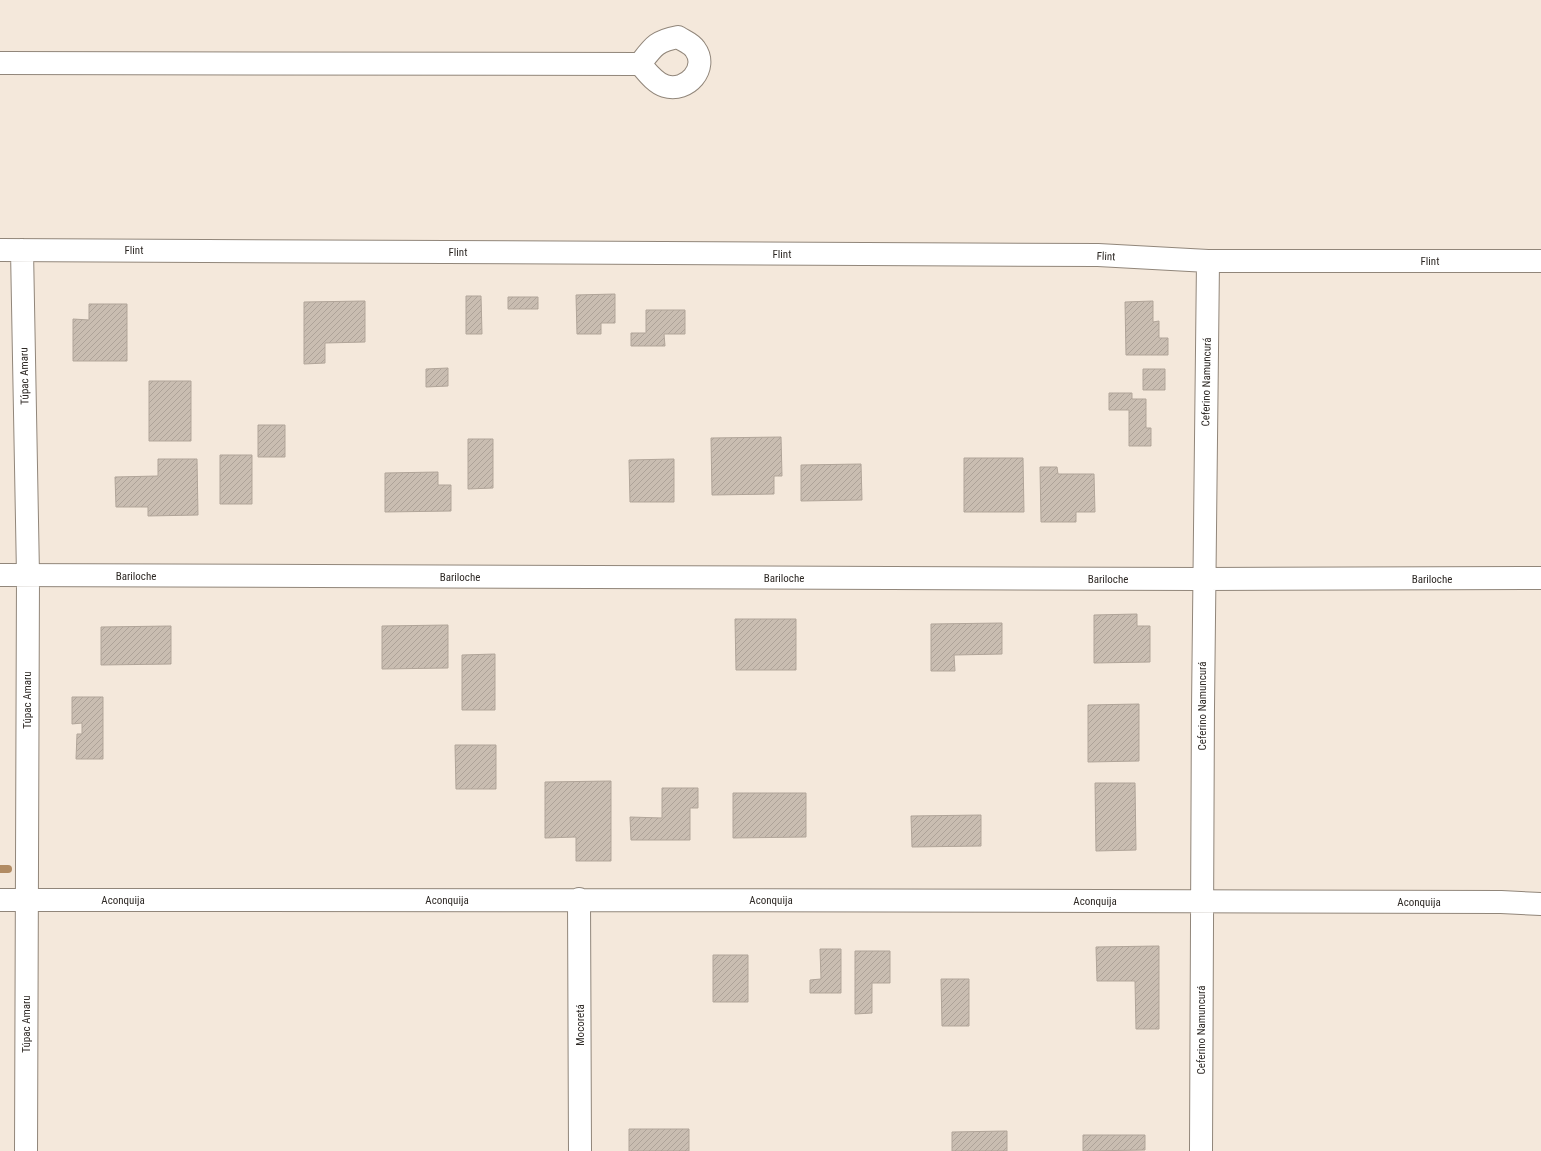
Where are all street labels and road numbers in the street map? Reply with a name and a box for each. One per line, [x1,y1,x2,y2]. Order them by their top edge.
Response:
street label: Flint [125,244,143,257]
street label: Flint [449,246,467,259]
street label: Flint [773,248,791,261]
street label: Flint [1096,250,1116,263]
street label: Flint [1421,255,1439,268]
street label: Ceferino Namuncurá [1199,337,1214,427]
street label: Túpac Amaru [17,347,31,405]
street label: Bariloche [116,570,156,583]
street label: Bariloche [440,571,480,584]
street label: Bariloche [764,572,804,585]
street label: Bariloche [1088,573,1128,586]
street label: Bariloche [1412,573,1452,586]
street label: Ceferino Namuncurá [1196,662,1209,750]
street label: Túpac Amaru [21,671,34,729]
street label: Aconquija [101,894,145,907]
street label: Aconquija [425,894,469,907]
street label: Aconquija [749,894,793,907]
street label: Aconquija [1073,895,1117,908]
street label: Aconquija [1397,896,1441,909]
street label: Ceferino Namuncurá [1195,986,1208,1074]
street label: Túpac Amaru [20,995,33,1053]
street label: Mocoretá [574,1004,587,1046]

